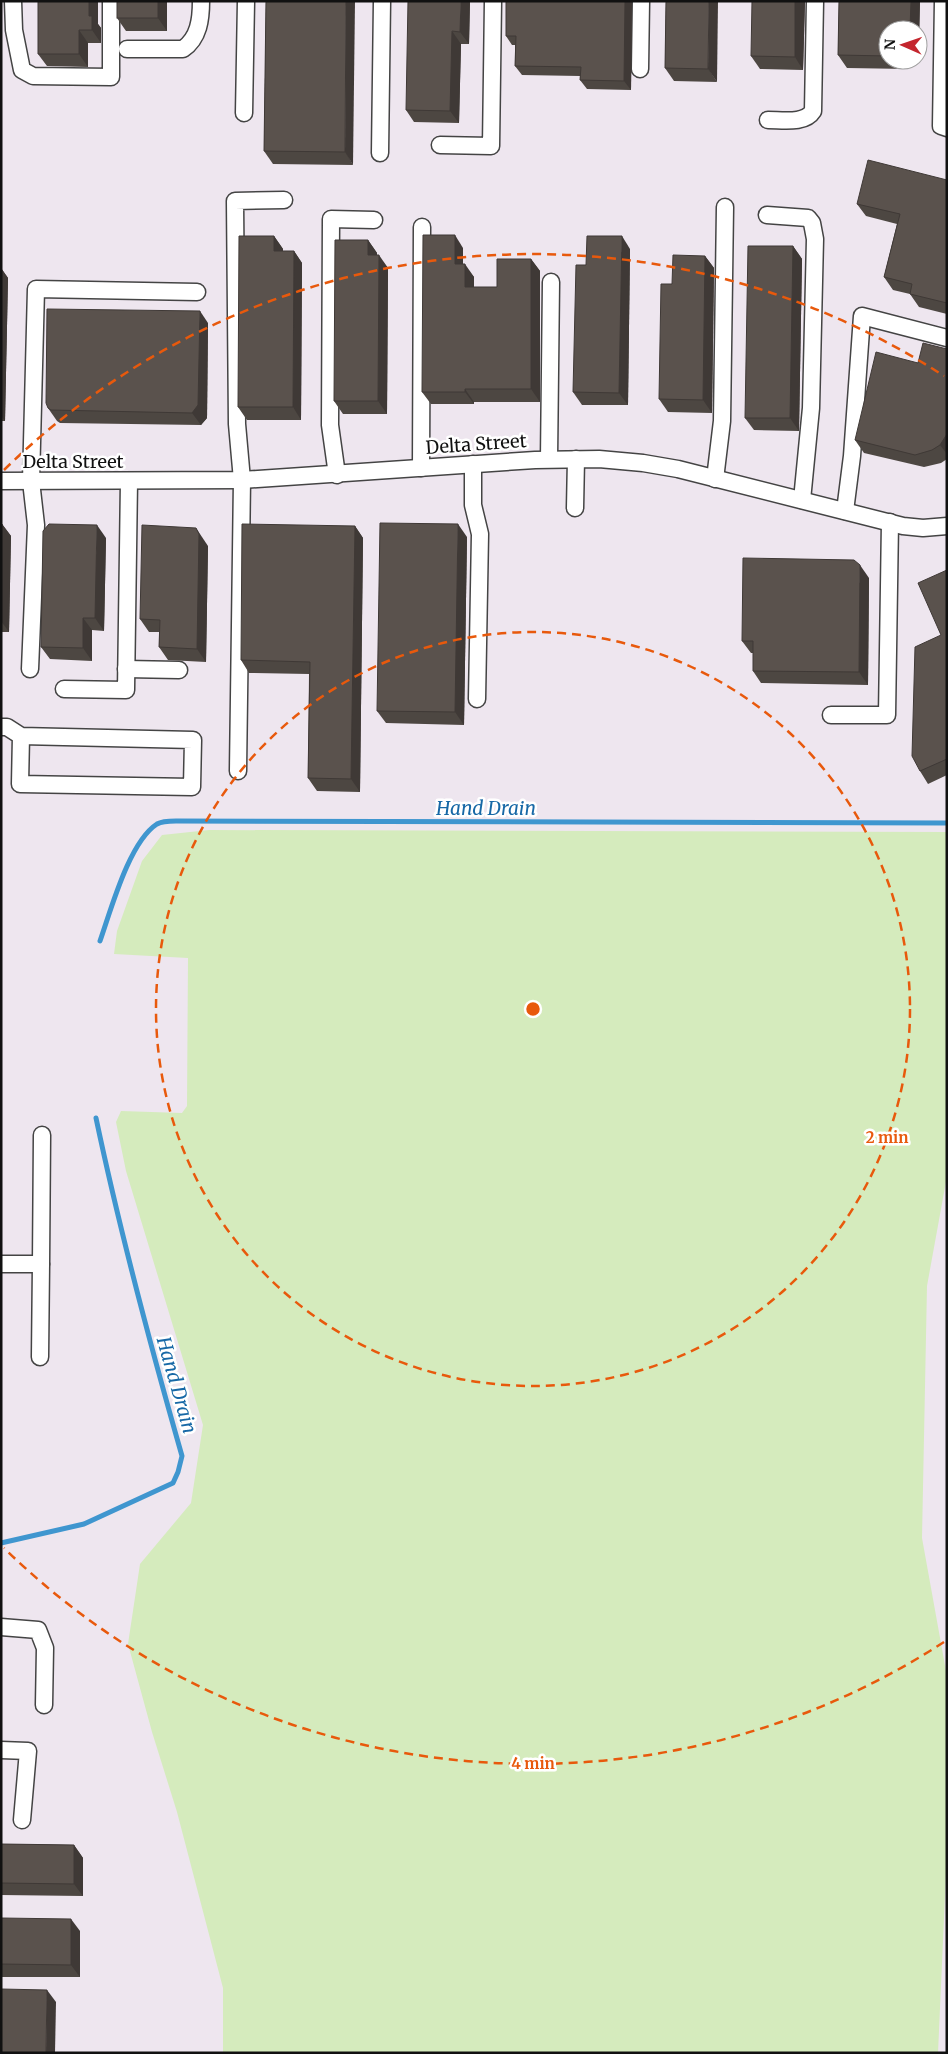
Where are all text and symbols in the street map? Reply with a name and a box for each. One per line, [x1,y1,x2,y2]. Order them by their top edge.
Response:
north arrow [878,20,928,70]
text: N [881,39,899,50]
street label: Delta Street [425,429,527,459]
street label: Delta Street [22,450,124,473]
water label: Hand Drain [435,796,536,820]
centre of rings [524,1000,542,1018]
text: 2 min [866,1128,908,1147]
water label: Hand Drain [151,1333,202,1436]
text: 4 min [511,1754,555,1773]

